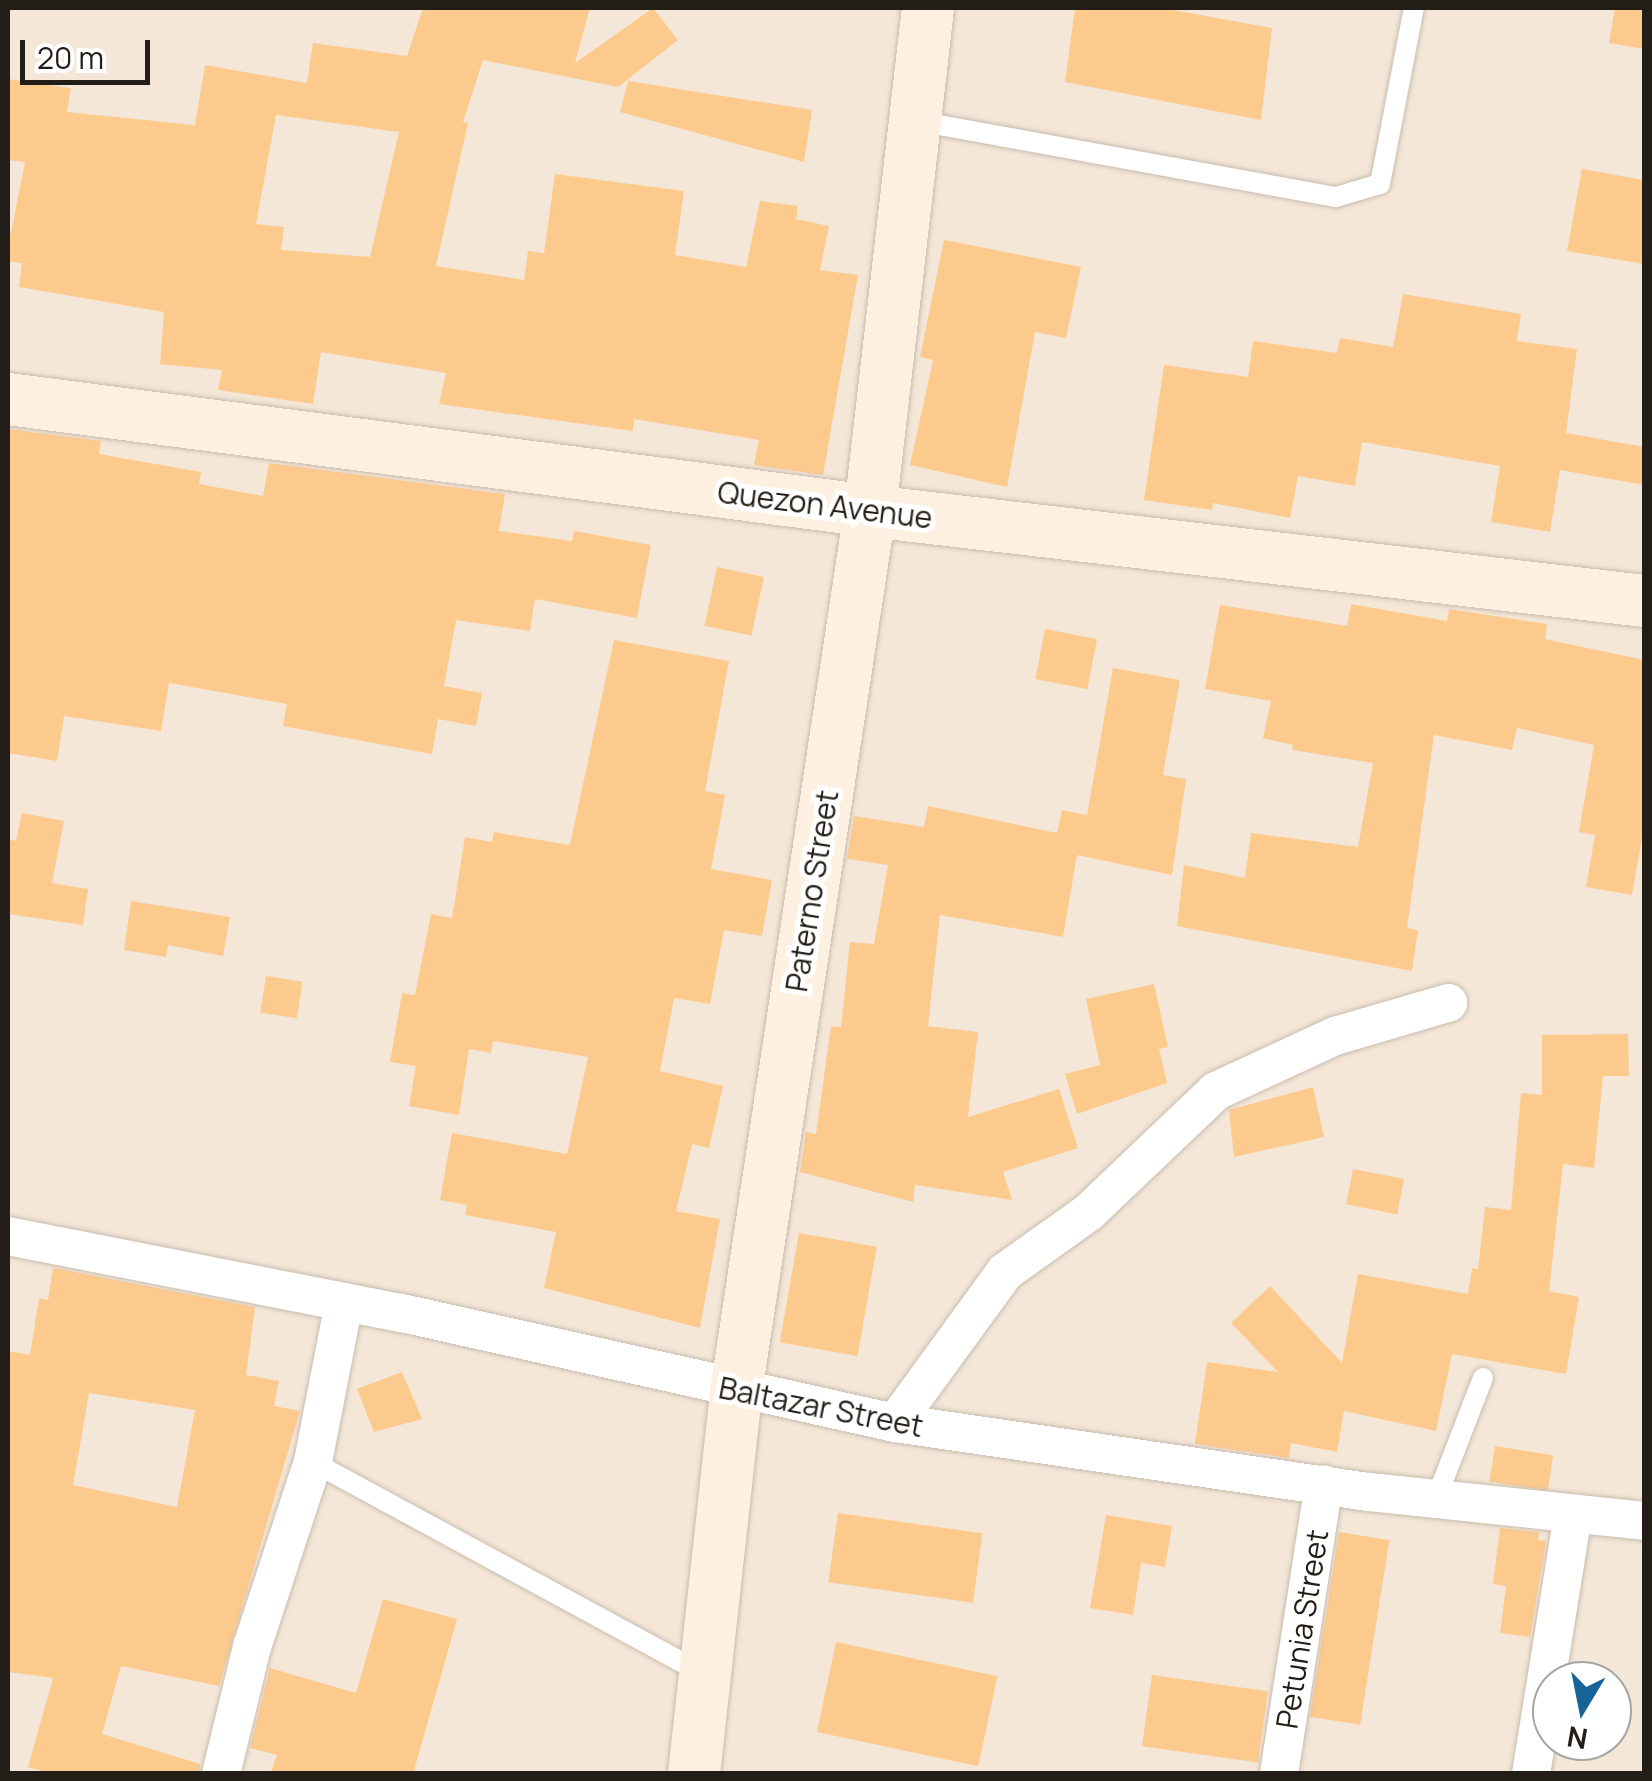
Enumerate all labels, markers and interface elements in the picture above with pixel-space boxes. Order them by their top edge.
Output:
scale bar [25,20,155,82]
text: 20 m [37,37,104,78]
street label: Quezon Avenue [716,474,934,536]
street label: Paterno Street [778,788,846,994]
street label: Baltazar Street [716,1370,926,1444]
street label: Petunia Street [1269,1527,1335,1731]
north arrow [1532,1661,1632,1761]
text: N [1564,1718,1590,1759]

